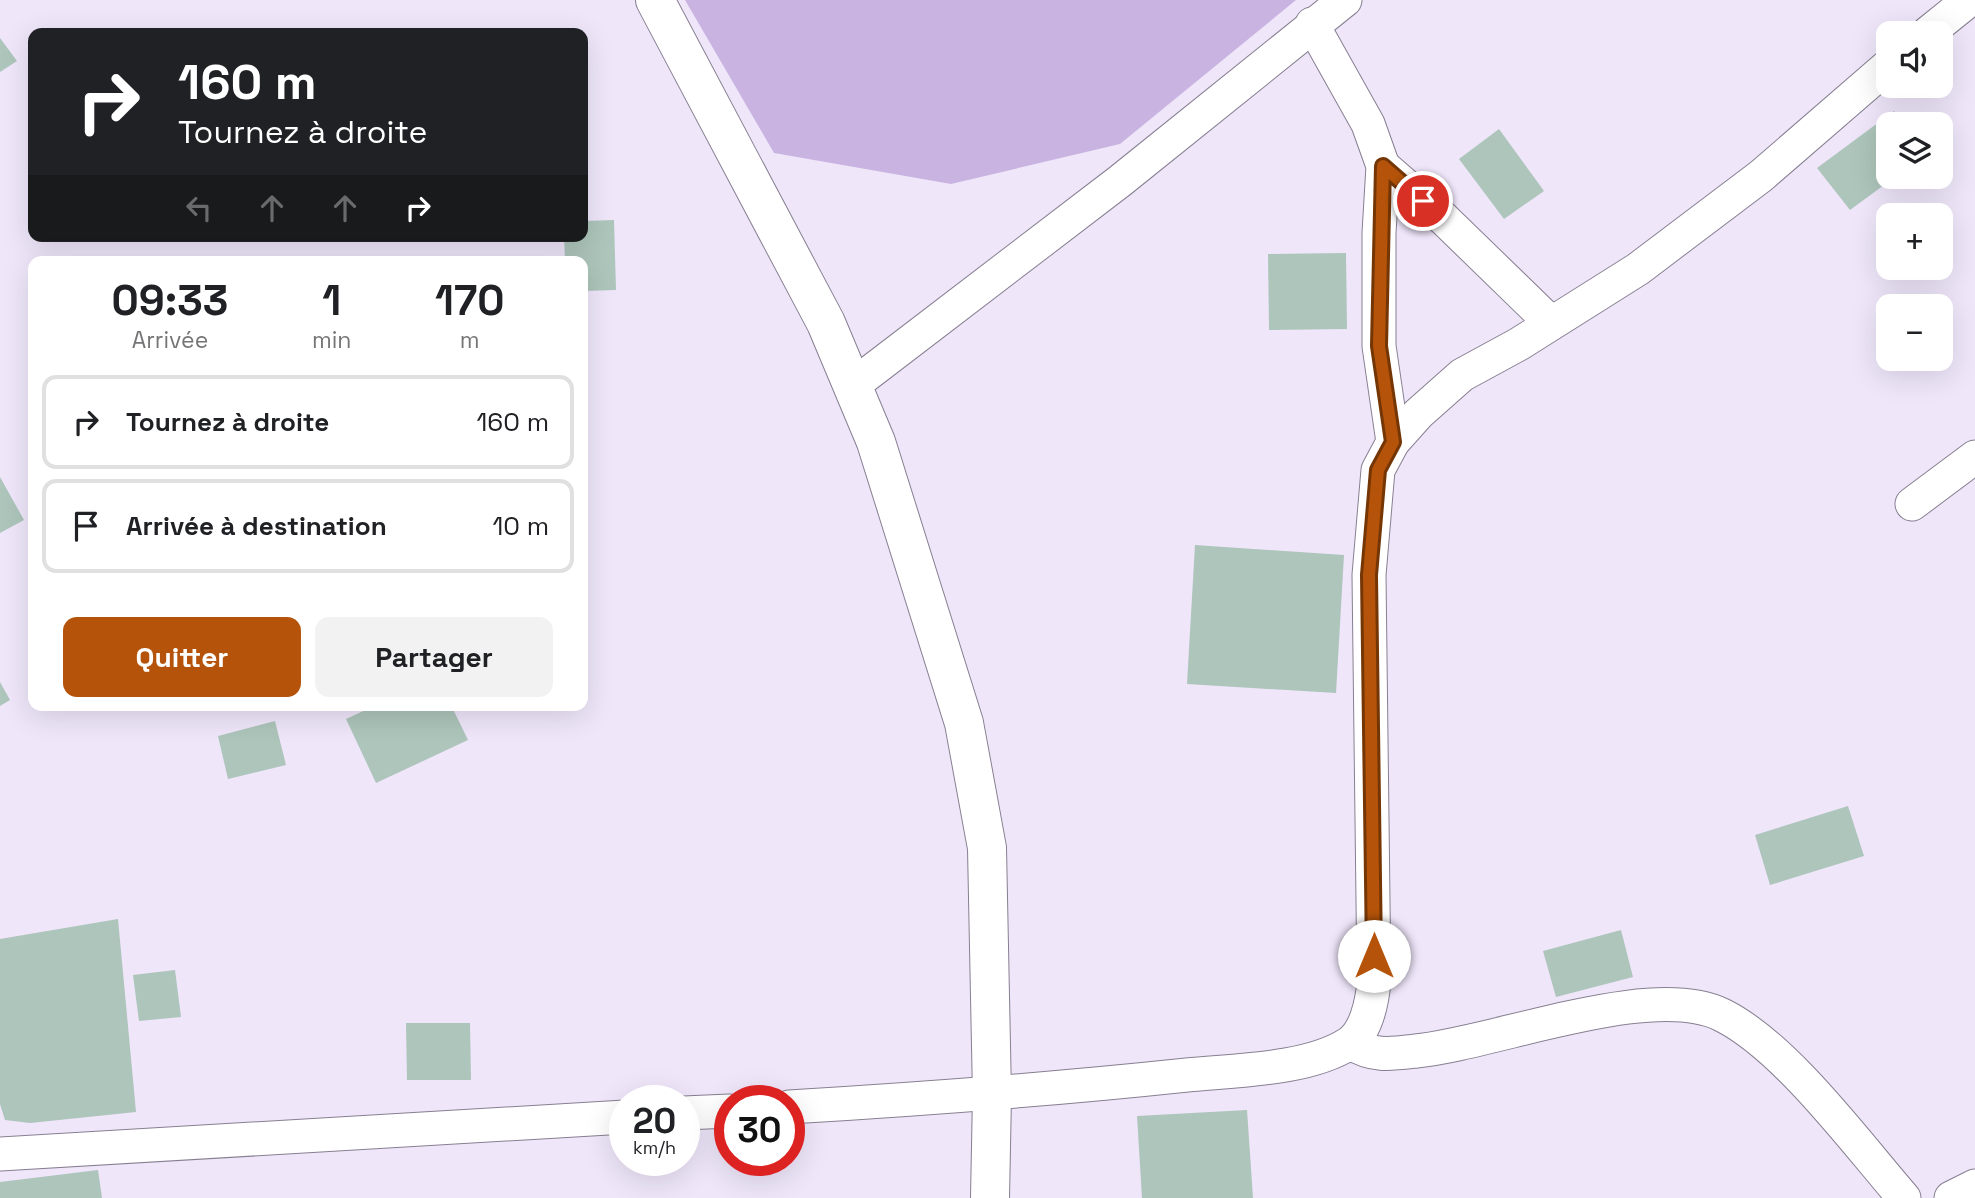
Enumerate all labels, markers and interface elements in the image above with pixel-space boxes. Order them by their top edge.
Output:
map controls [1876,21,1953,371]
button: sound [1876,21,1953,98]
text: 160 m [178,51,316,113]
icon: right [63,56,154,147]
text: Tournez à droite [178,112,427,152]
button: layers [1876,112,1953,189]
pin [1393,171,1453,231]
icon: arrive [1404,182,1442,220]
icon: left [180,189,218,227]
icon: ahead [253,189,291,227]
icon: ahead [326,189,364,227]
icon: right [399,189,437,227]
button: + [1876,203,1953,280]
text: 09:33 [112,274,228,327]
text: 1 [322,274,341,327]
text: 170 [435,274,504,327]
button: − [1876,294,1953,371]
text: Arrivée [132,325,208,355]
text: min [312,325,351,355]
text: m [460,325,480,355]
icon: right [67,403,105,441]
text: Tournez à droite [126,405,329,439]
text: 160 m [477,405,549,439]
icon: arrive [67,507,105,545]
text: Arrivée à destination [126,509,387,543]
text: 10 m [492,509,549,543]
button: Quitter [63,617,301,697]
button: Partager [315,617,553,697]
position arrow [1337,919,1411,993]
speed limit sign: 30 [714,1085,805,1176]
text: 20 [633,1099,676,1143]
text: km/h [633,1136,676,1159]

